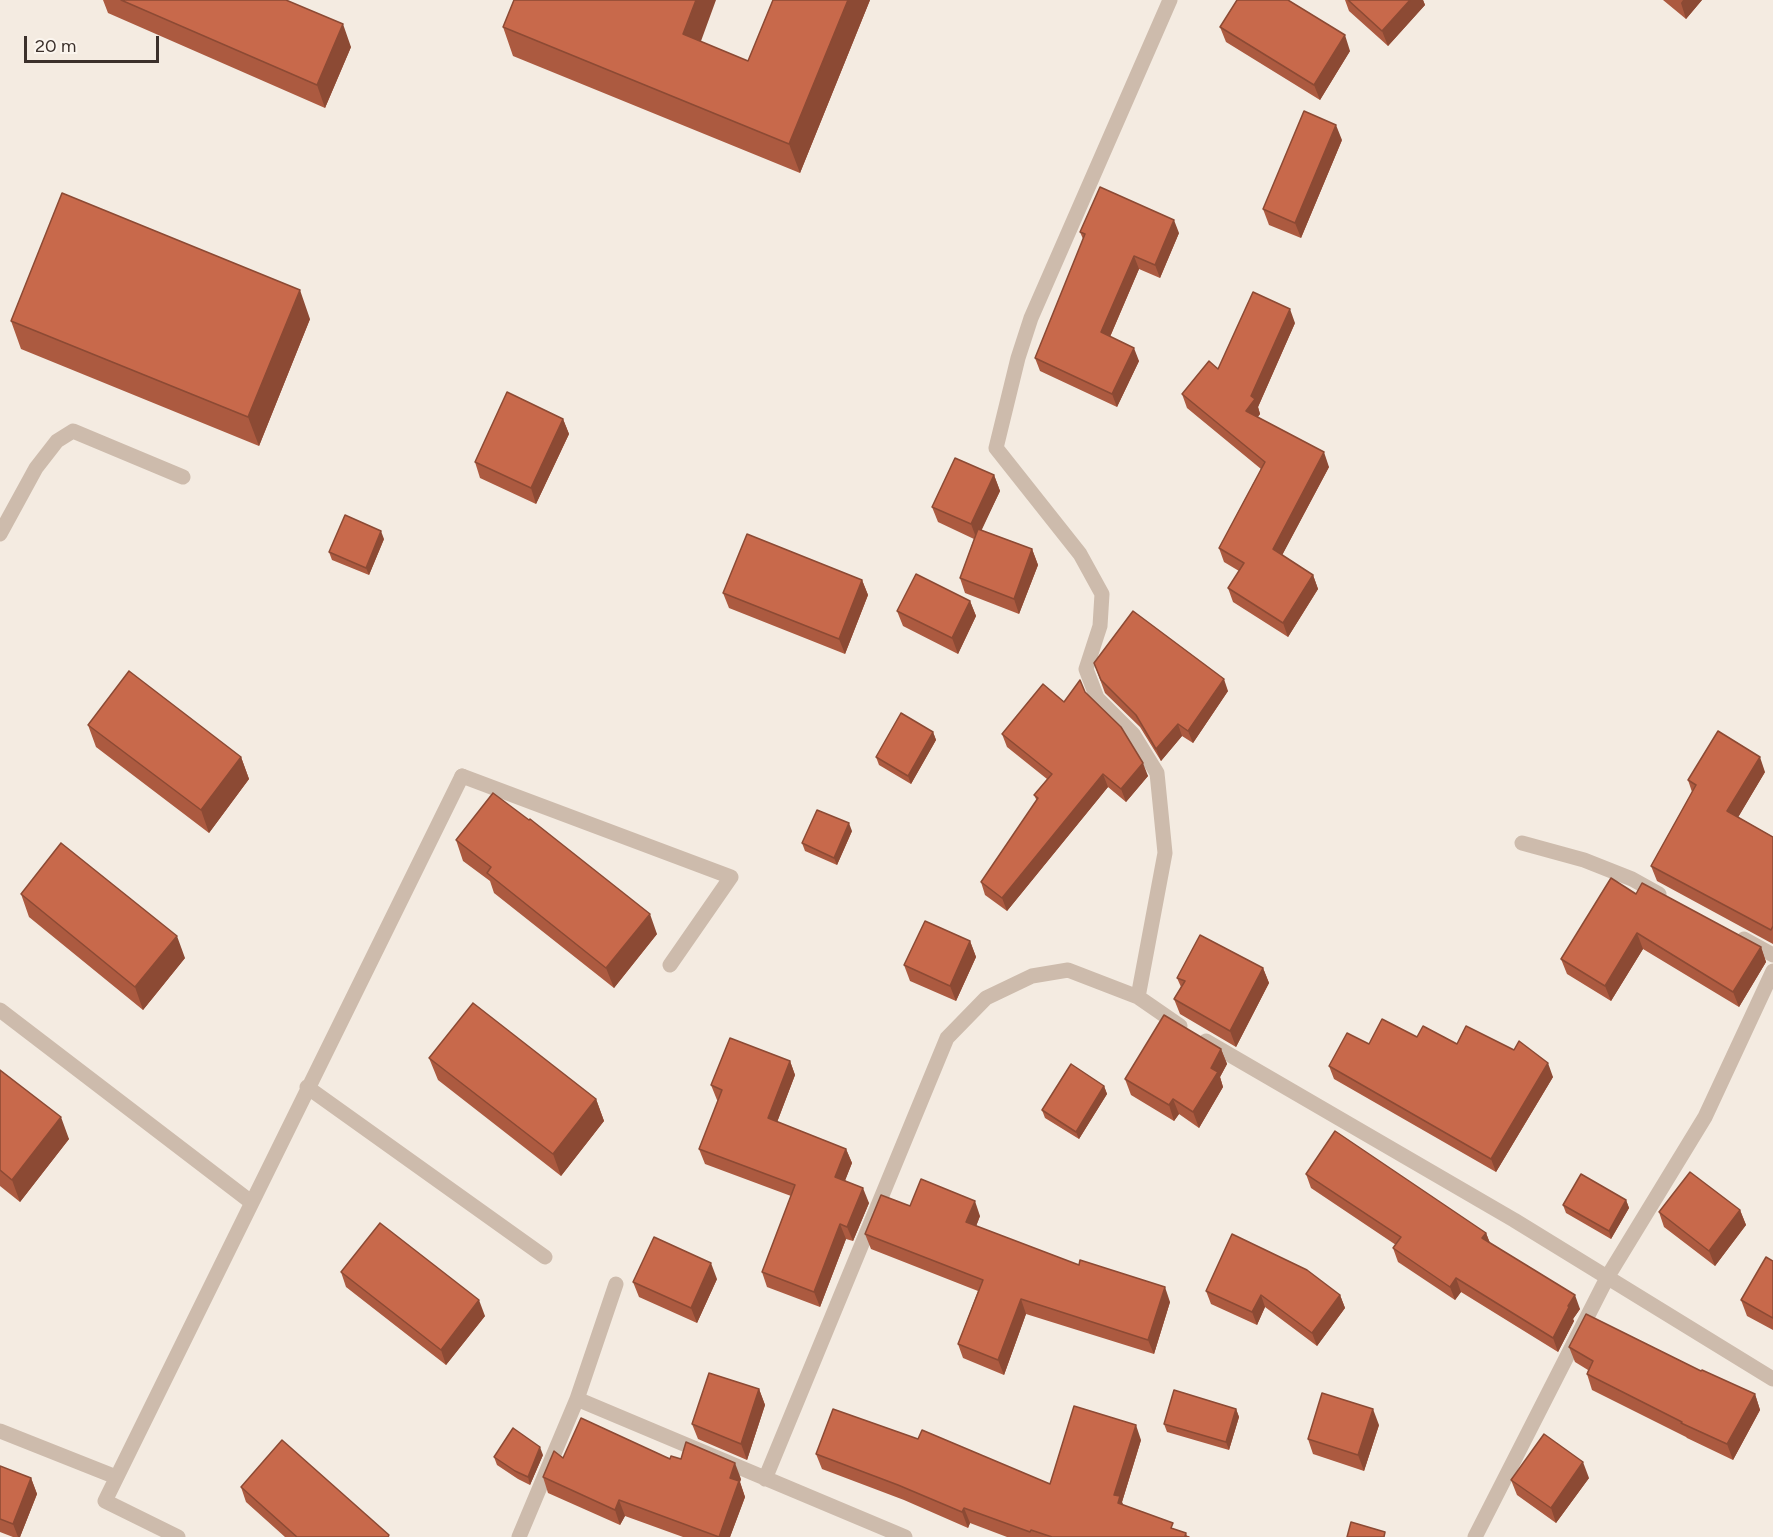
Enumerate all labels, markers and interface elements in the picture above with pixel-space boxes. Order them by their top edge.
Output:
scale bar [27,24,162,62]
text: 20 m [35,35,76,57]

